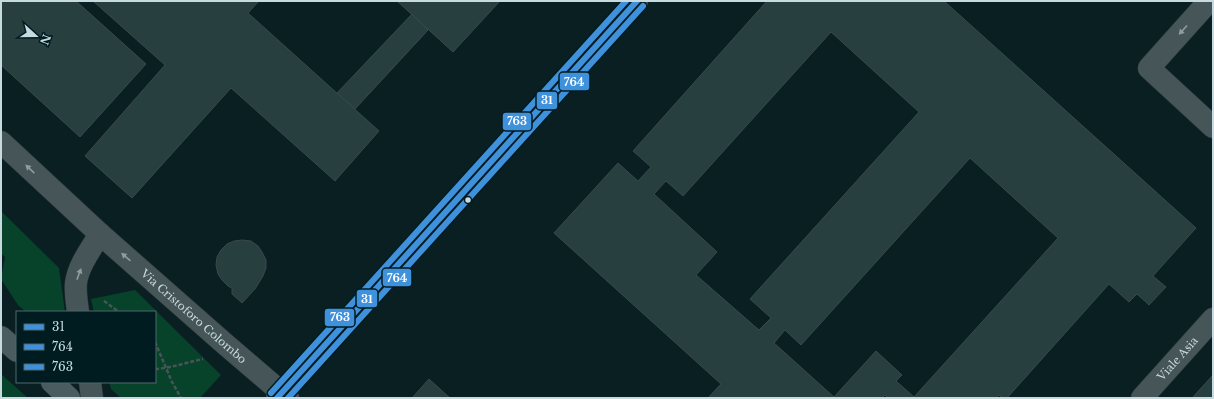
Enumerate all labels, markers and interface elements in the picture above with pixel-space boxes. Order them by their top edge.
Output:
north arrow [16,16,56,56]
one-way arrow [1179,25,1188,35]
text: N [37,32,54,48]
line badge: 764 [559,72,590,91]
text: 764 [564,75,584,89]
line badge: 31 [536,91,558,110]
text: 31 [541,93,553,107]
line badge: 763 [502,112,532,131]
text: 763 [507,114,527,128]
one-way arrow [25,164,35,174]
unlabelled marker [463,195,473,205]
one-way arrow [120,252,131,261]
street label: Via Cristoforo Colombo [137,266,249,366]
one-way arrow [76,267,82,279]
line badge: 764 [382,268,412,287]
text: 764 [387,271,407,285]
line badge: 31 [356,289,378,308]
text: 31 [361,292,373,306]
line badge: 763 [324,308,355,327]
text: 763 [330,310,350,324]
legend [16,311,156,383]
text: 31 [52,319,65,334]
street label: Viale Asia [1153,333,1201,384]
text: 764 [52,339,73,354]
text: 763 [52,359,73,374]

